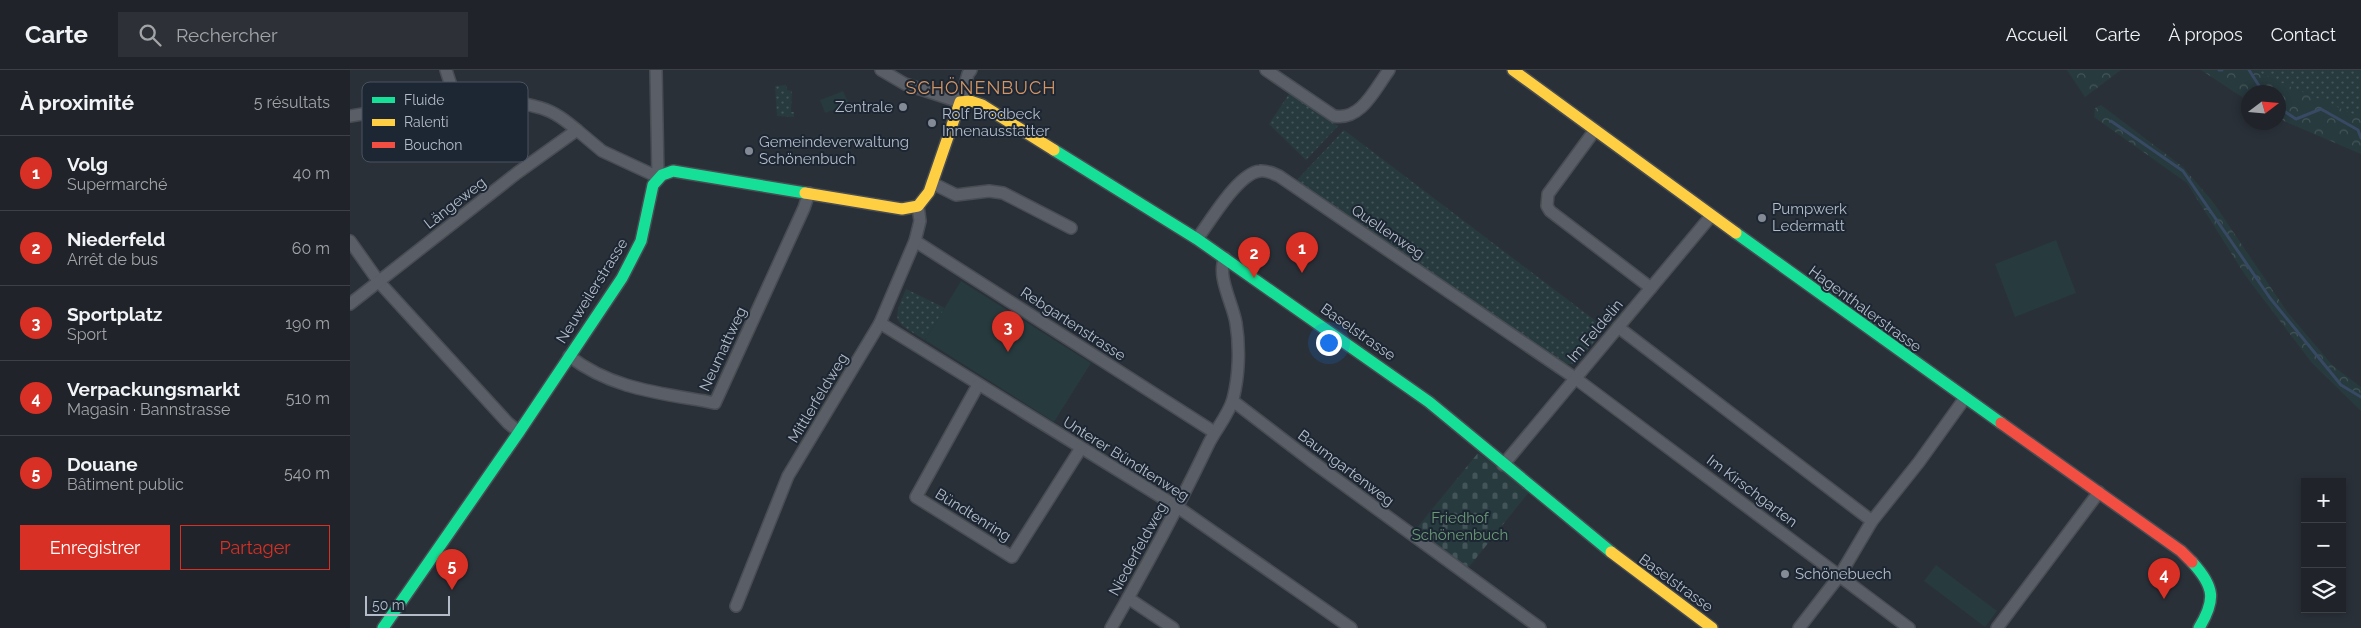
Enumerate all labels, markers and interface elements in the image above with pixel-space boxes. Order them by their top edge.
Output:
search box [118,12,468,57]
text: Carte [25,20,88,49]
icon: search [136,21,164,49]
text: Rechercher [176,24,278,46]
text: Accueil [2006,24,2067,45]
text: Carte [2095,24,2140,45]
text: À propos [2168,24,2243,45]
text: Contact [2271,24,2336,45]
district label: SCHÖNENBUCH [905,77,1057,98]
legend [362,82,528,162]
north arrow [2241,85,2286,130]
text: À proximité [20,90,134,115]
text: Fluide [404,92,444,108]
text: 5 résultats [254,93,330,112]
place label: Zentrale [835,98,893,116]
marker: Zentrale [897,101,909,113]
place label: Rolf Brodbeck Innenausstatter [942,105,1050,140]
text: Ralenti [404,114,449,130]
marker: Rolf Brodbeck Innenausstatter [926,117,938,129]
place label: Gemeindeverwaltung Schönenbuch [759,133,909,168]
text: Bouchon [404,137,462,153]
marker: Gemeindeverwaltung Schönenbuch [743,145,755,157]
text: Volg [67,153,108,175]
text: 1 [32,164,40,183]
text: 40 m [293,164,330,183]
street label: Längeweg [420,173,490,233]
text: Supermarché [67,175,167,194]
place label: Pumpwerk Ledermatt [1772,200,1847,235]
street label: Quellenweg [1348,201,1428,263]
marker: Pumpwerk Ledermatt [1756,212,1768,224]
text: Niederfeld [67,228,165,250]
pin: 1 [1286,232,1318,273]
street label: Neuweilerstrasse [552,235,632,347]
pin: 2 [1238,237,1270,278]
text: 2 [31,239,41,258]
text: 60 m [292,239,330,258]
text: Arrêt de bus [67,250,158,269]
street label: Hagenthalerstrasse [1805,262,1925,356]
street label: Rebgartenstrasse [1017,283,1129,365]
street label: Im Feldelin [1563,296,1627,366]
street label: Baselstrasse [1317,300,1399,365]
text: Sportplatz [67,303,162,325]
street label: Neumattweg [696,304,750,394]
pin: 3 [992,311,1024,352]
text: 3 [32,314,40,333]
text: 190 m [285,314,330,333]
text: Sport [67,325,107,344]
your location [1316,330,1342,356]
street label: Mittlerfeldweg [784,350,852,446]
text: Verpackungsmarkt [67,378,240,400]
text: 4 [31,389,41,408]
text: 510 m [286,389,330,408]
text: Magasin · Bannstrasse [67,400,230,419]
street label: Unterer Bündtenweg [1060,413,1192,505]
street label: Baumgartenweg [1294,426,1398,510]
street label: Im Kirschgarten [1703,451,1801,531]
text: Douane [67,453,138,475]
text: 5 [32,464,40,483]
text: 540 m [284,464,330,483]
text: Bâtiment public [67,475,184,494]
map controls [2301,478,2346,613]
button: + [2301,478,2346,523]
street label: Bündtenring [932,485,1014,545]
street label: Niederfeldweg [1105,499,1171,599]
park label: Friedhof Schönenbuch [1412,509,1508,544]
button: − [2301,523,2346,568]
button: Enregistrer [20,525,170,570]
button: Partager [180,525,330,570]
pin: 5 [436,549,468,590]
street label: Baselstrasse [1635,550,1717,616]
pin: 4 [2148,558,2180,599]
place label: Schönebuech [1795,565,1892,583]
marker: Schönebuech [1779,568,1791,580]
button: layers [2301,568,2346,613]
scale bar [365,593,450,616]
text: 50 m [372,597,405,613]

